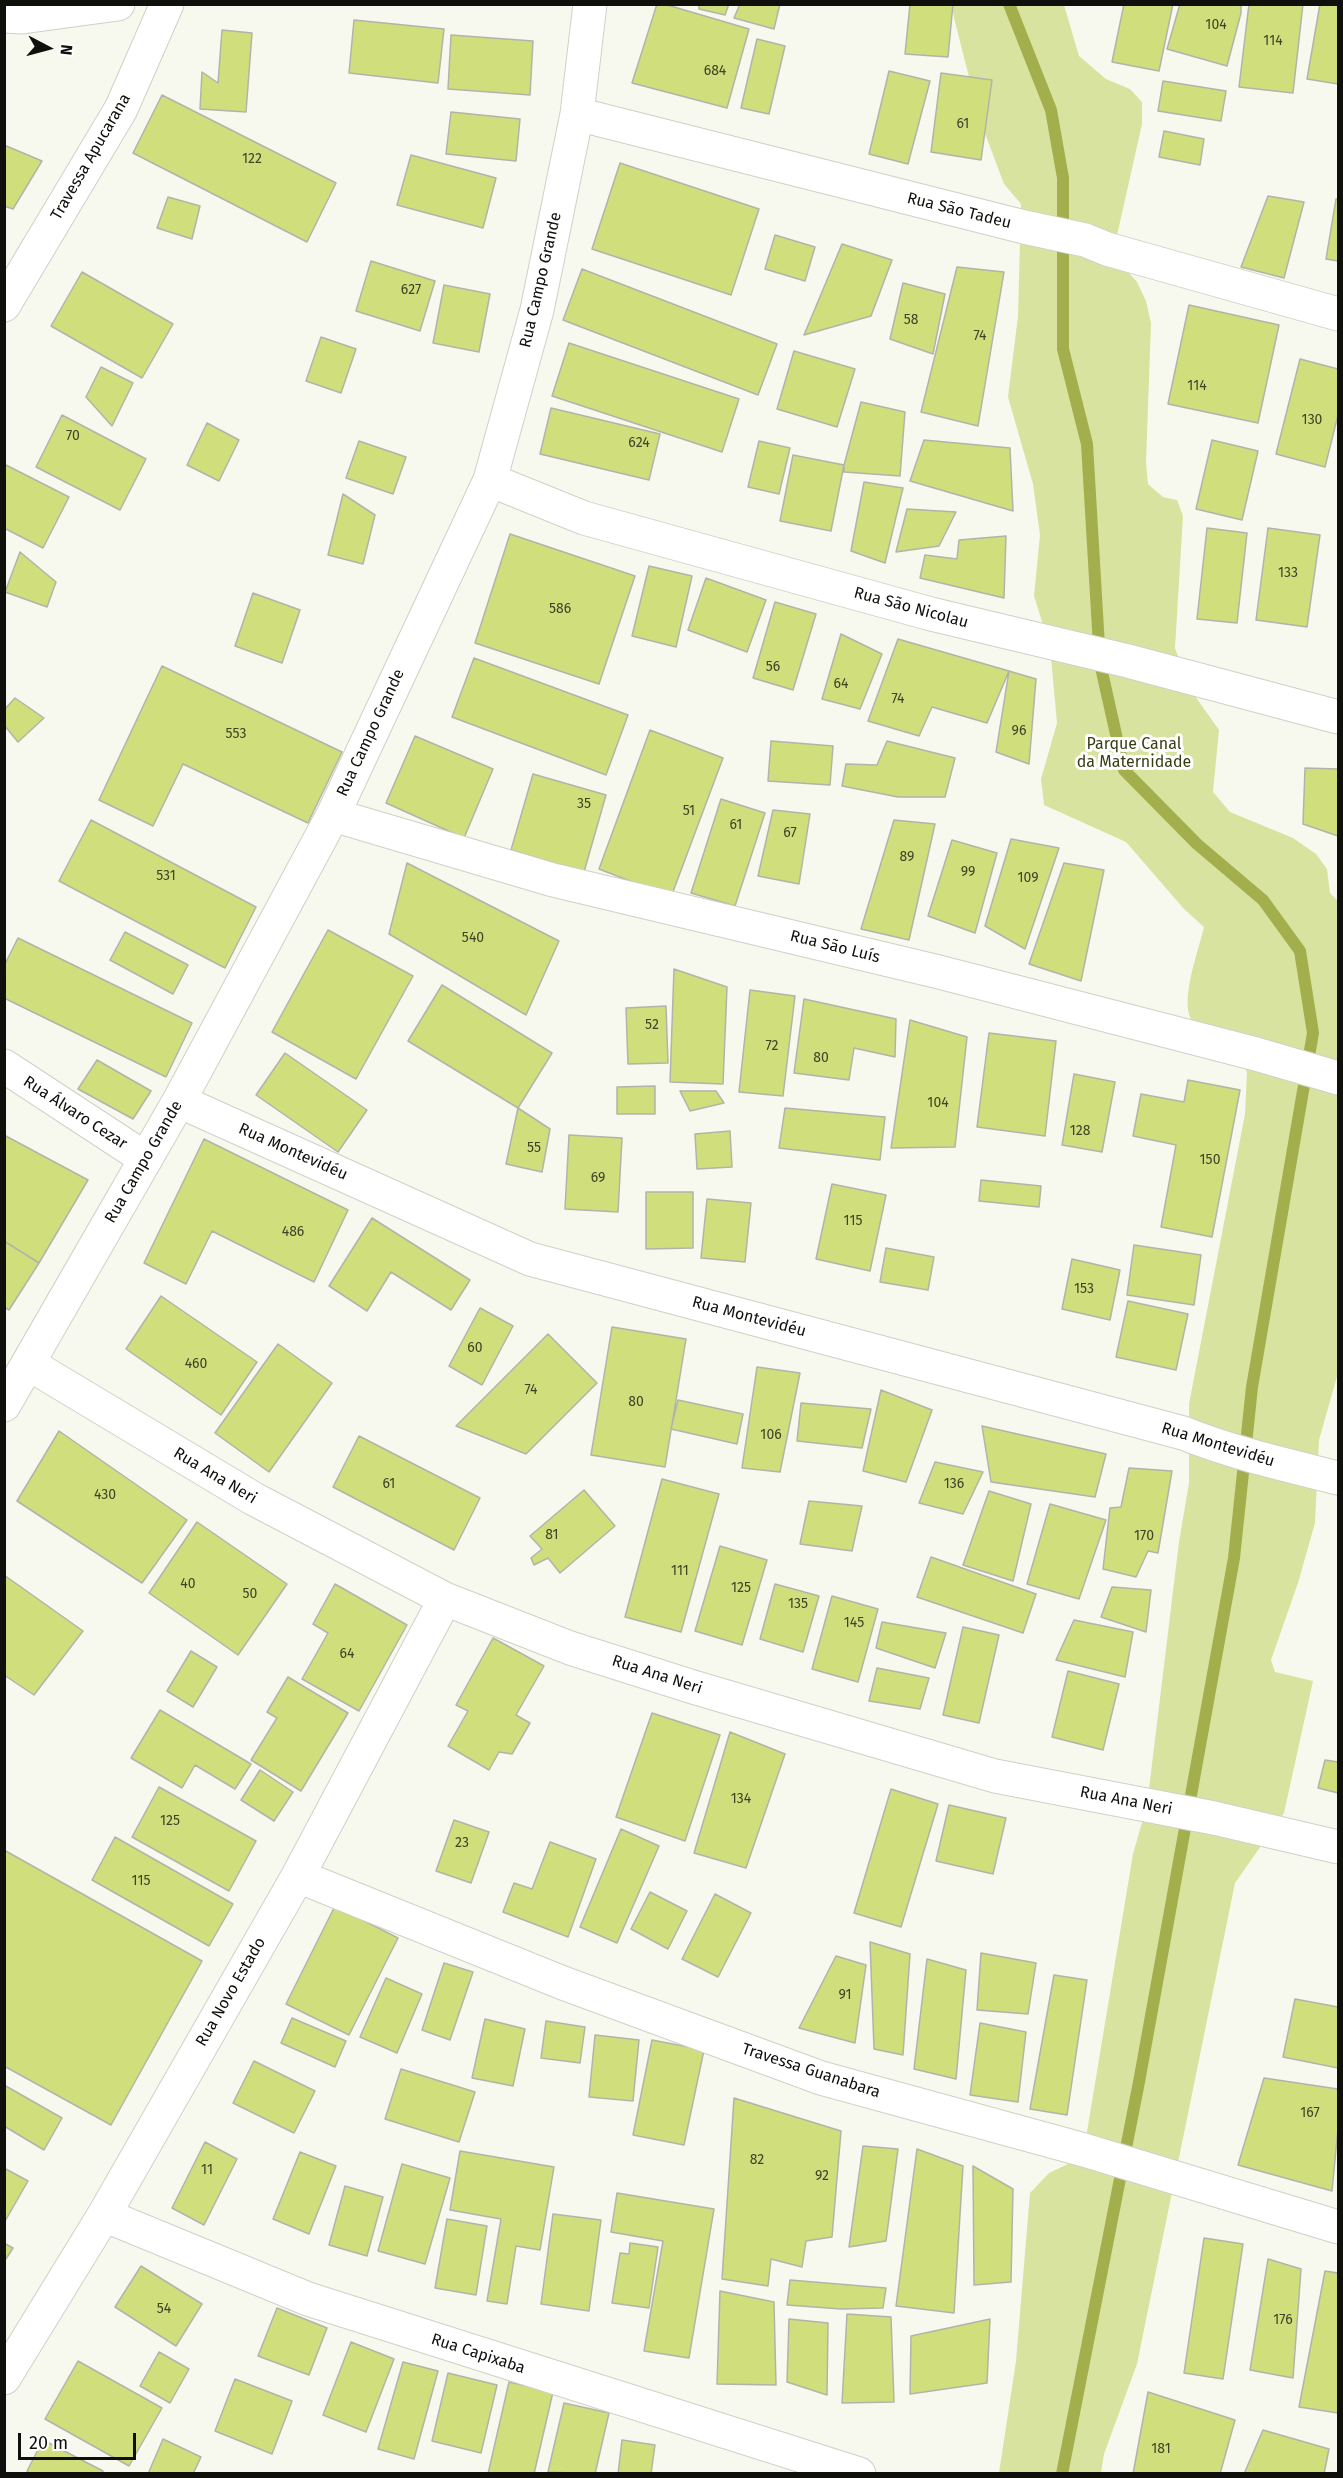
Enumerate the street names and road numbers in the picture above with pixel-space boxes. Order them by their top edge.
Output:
street label: Travessa Apucarana [47,90,135,224]
street label: Rua São Tadeu [905,189,1013,233]
street label: Rua Campo Grande [516,210,566,350]
street label: Rua São Nicolau [852,583,970,633]
street label: Rua Campo Grande [333,666,409,800]
street label: Rua São Luís [788,927,882,967]
street label: Rua Álvaro Cezar [19,1072,131,1154]
street label: Rua Campo Grande [101,1097,187,1227]
street label: Rua Montevidéu [236,1119,350,1185]
street label: Rua Montevidéu [690,1293,808,1341]
street label: Rua Montevidéu [1159,1419,1277,1471]
street label: Rua Ana Neri [170,1444,260,1508]
street label: Rua Ana Neri [609,1651,705,1699]
street label: Rua Ana Neri [1078,1783,1174,1819]
street label: Rua Novo Estado [192,1934,270,2050]
street label: Travessa Guanabara [739,2040,883,2102]
street label: Rua Capixaba [429,2330,527,2378]

